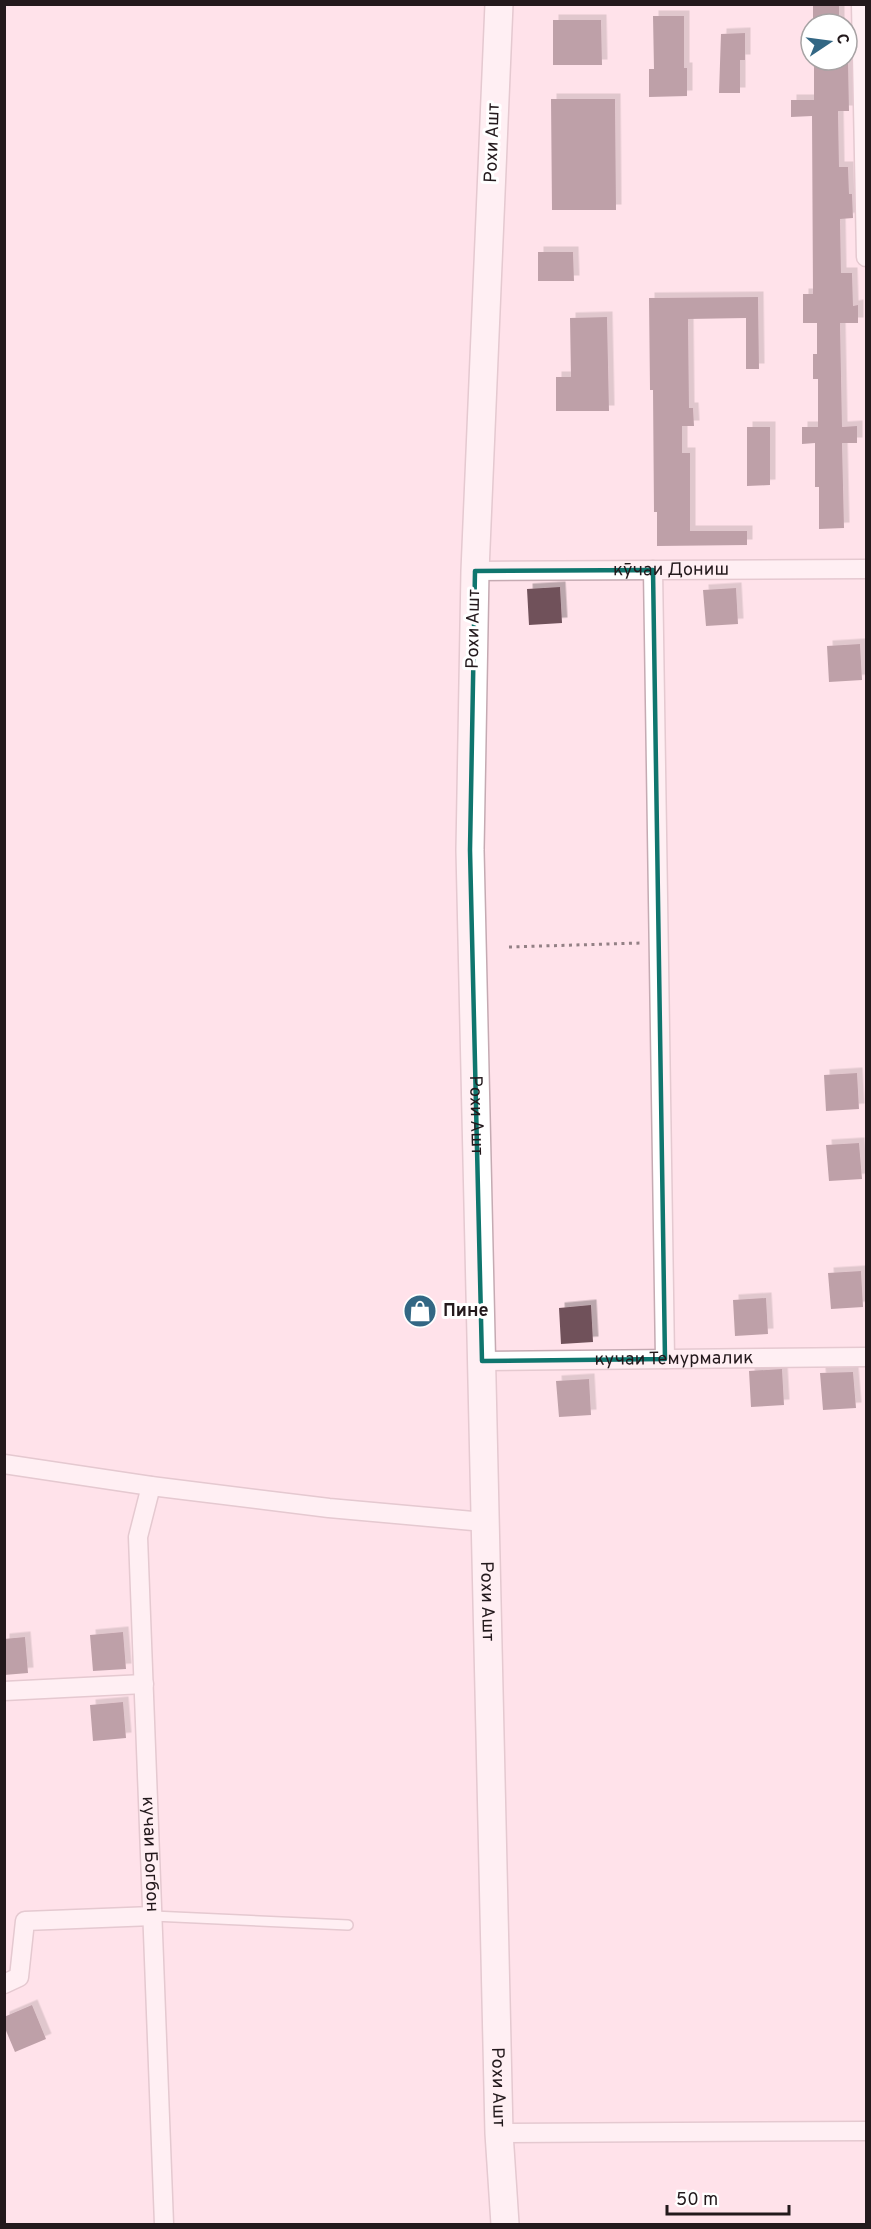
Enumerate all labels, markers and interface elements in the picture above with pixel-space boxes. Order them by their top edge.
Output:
north arrow [799,12,859,72]
text: С [831,32,853,46]
street label: Рохи Ашт [480,103,506,183]
street label: кӯчаи Дониш [613,558,729,582]
street label: Рохи Ашт [462,589,486,669]
street label: Рохи Ашт [464,1075,488,1156]
shop icon: Пине [402,1293,438,1329]
place label: Пине [443,1300,488,1323]
street label: кучаи Темурмалик [594,1347,754,1371]
street label: Рохи Ашт [475,1561,499,1642]
street label: кучаи Богбон [136,1796,164,1913]
street label: Рохи Ашт [486,2047,510,2127]
scale bar [667,2178,788,2216]
text: 50 m [676,2189,718,2212]

